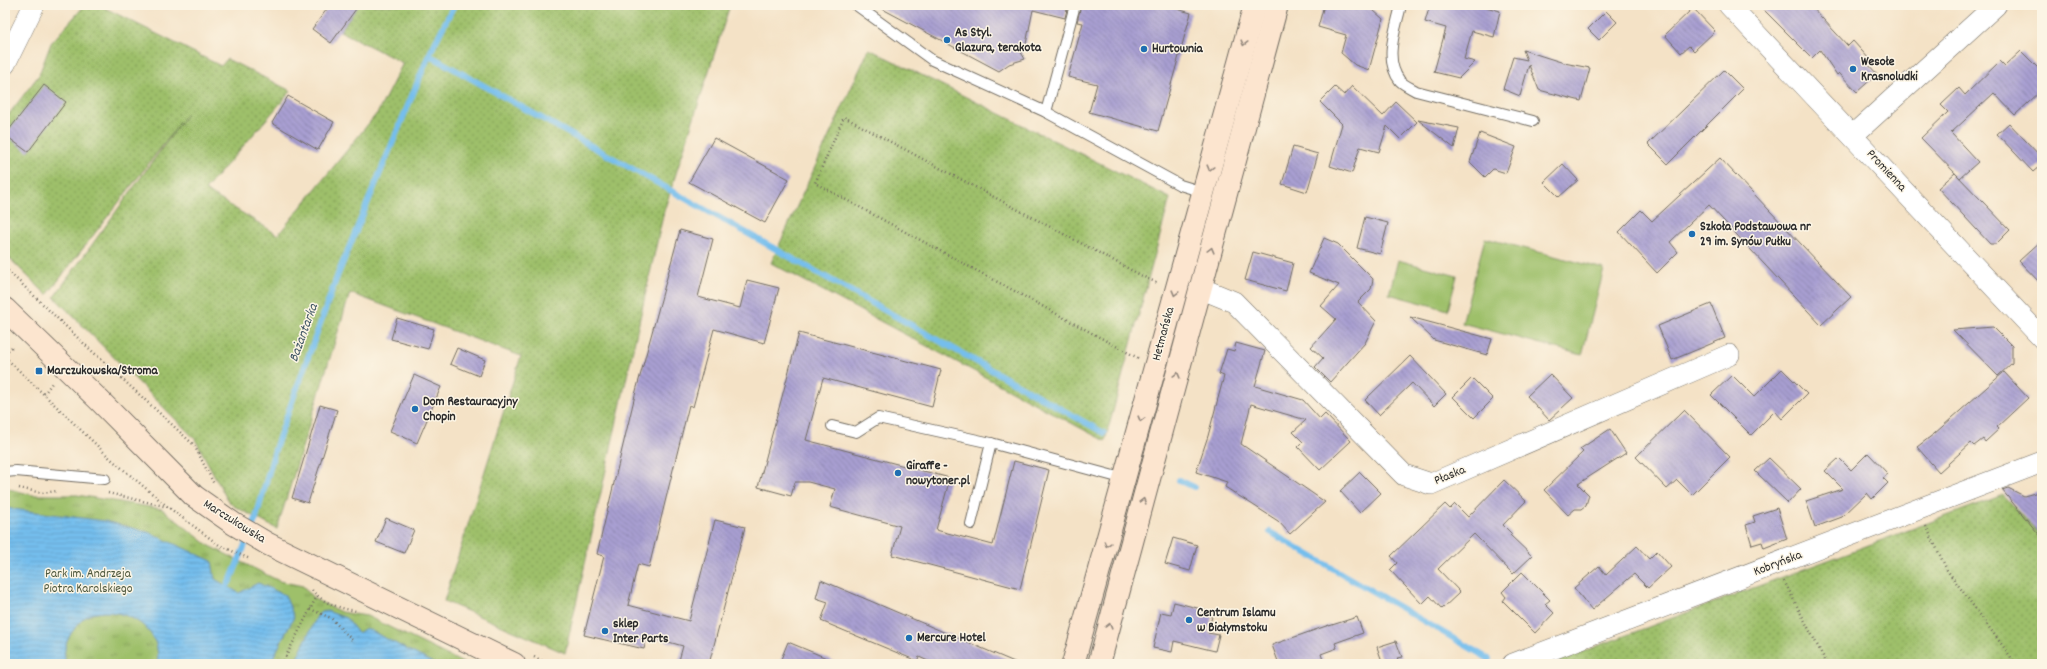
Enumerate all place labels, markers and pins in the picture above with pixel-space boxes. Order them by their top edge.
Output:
place label: As Styl. Glazura, terakota [955,24,1042,58]
marker: As Styl. Glazura, terakota [942,35,952,45]
place label: Hurtownia [1152,40,1203,59]
marker: Hurtownia [1139,44,1149,54]
place label: Wesołe Krasnoludki [1861,53,1918,87]
marker: Wesołe Krasnoludki [1848,64,1858,74]
place label: Szkoła Podstawowa nr 29 im. Synów Pułku [1700,218,1812,252]
marker: Szkoła Podstawowa nr 29 im. Synów Pułku [1687,229,1697,239]
place label: Marczukowska/Stroma [47,362,158,381]
marker: Marczukowska/Stroma [34,366,44,376]
place label: Dom Restauracyjny Chopin [423,393,518,427]
marker: Dom Restauracyjny Chopin [410,404,420,414]
place label: Giraffe - nowytoner.pl [906,457,971,491]
marker: Giraffe - nowytoner.pl [893,468,903,478]
place label: Centrum Islamu w Białymstoku [1197,604,1276,638]
place label: sklep Inter Parts [613,615,669,649]
marker: Centrum Islamu w Białymstoku [1184,615,1194,625]
marker: sklep Inter Parts [600,626,610,636]
place label: Mercure Hotel [917,629,986,648]
marker: Mercure Hotel [904,633,914,643]

